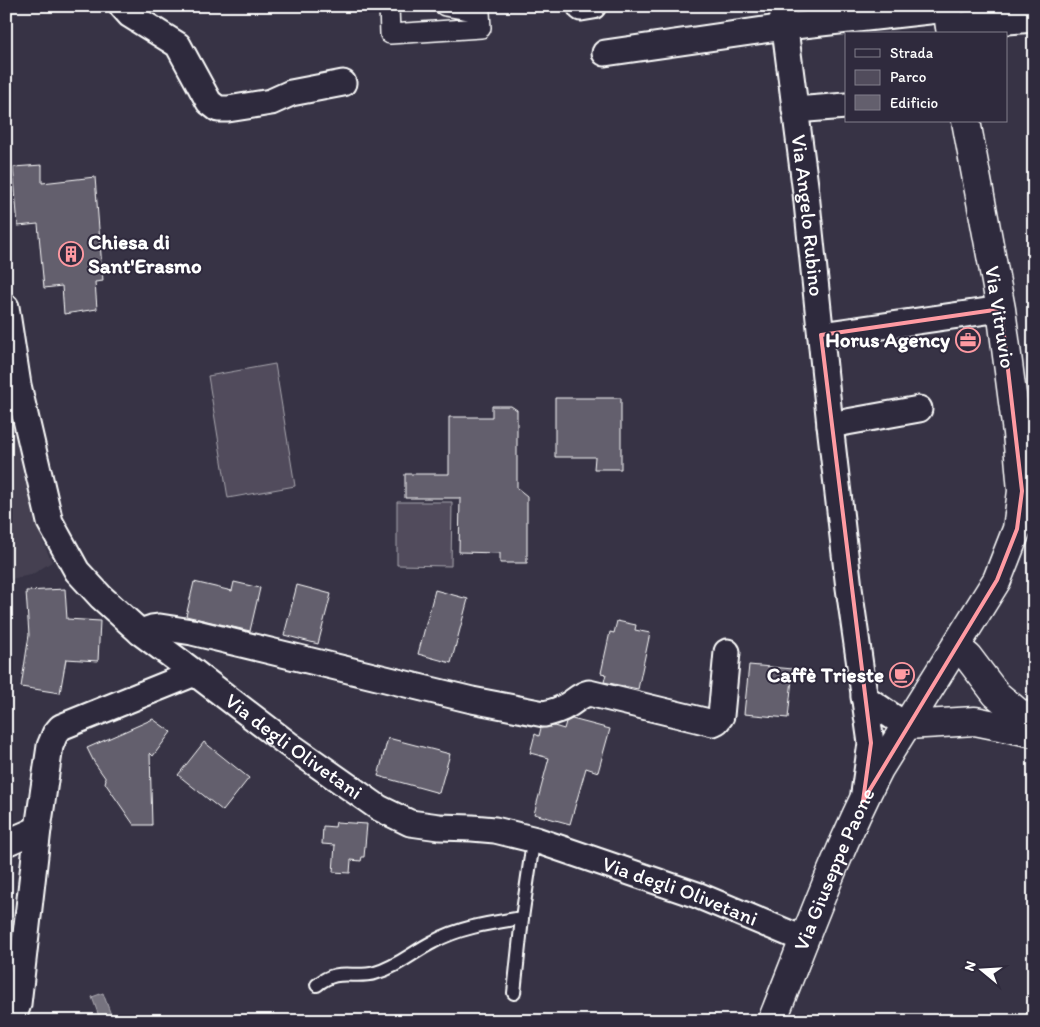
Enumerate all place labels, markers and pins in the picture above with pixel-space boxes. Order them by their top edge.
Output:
place label: Chiesa di Sant'Erasmo [88,229,202,278]
building icon: Chiesa di Sant'Erasmo [58,241,84,267]
place label: Horus Agency [825,327,951,353]
office icon: Horus Agency [955,327,981,353]
place label: Caffè Trieste [767,662,884,687]
cafe icon: Caffè Trieste [889,662,915,688]

